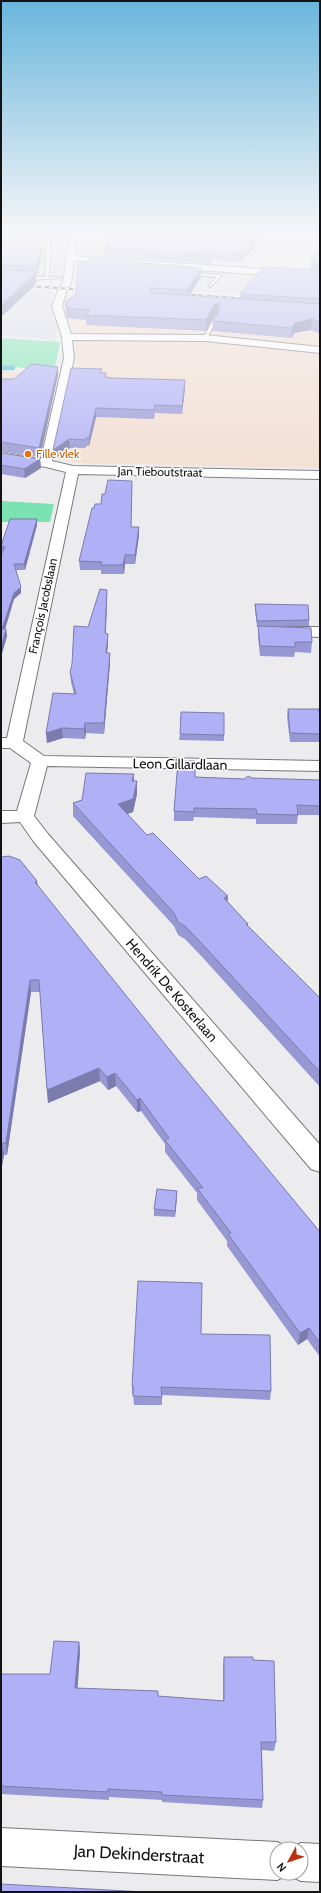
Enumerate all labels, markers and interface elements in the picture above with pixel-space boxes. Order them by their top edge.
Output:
place label: Fille vlek [36,446,80,461]
marker: Fille vlek [23,449,33,459]
street label: Jan Tieboutstraat [116,463,203,480]
street label: François Jacobslaan [25,556,60,655]
street label: Leon Gillardlaan [132,754,228,774]
street label: Hendrik De Kosterlaan [122,934,222,1046]
street label: Jan Dekinderstraat [72,1841,205,1867]
north arrow [269,1841,309,1881]
text: N [273,1860,289,1875]

